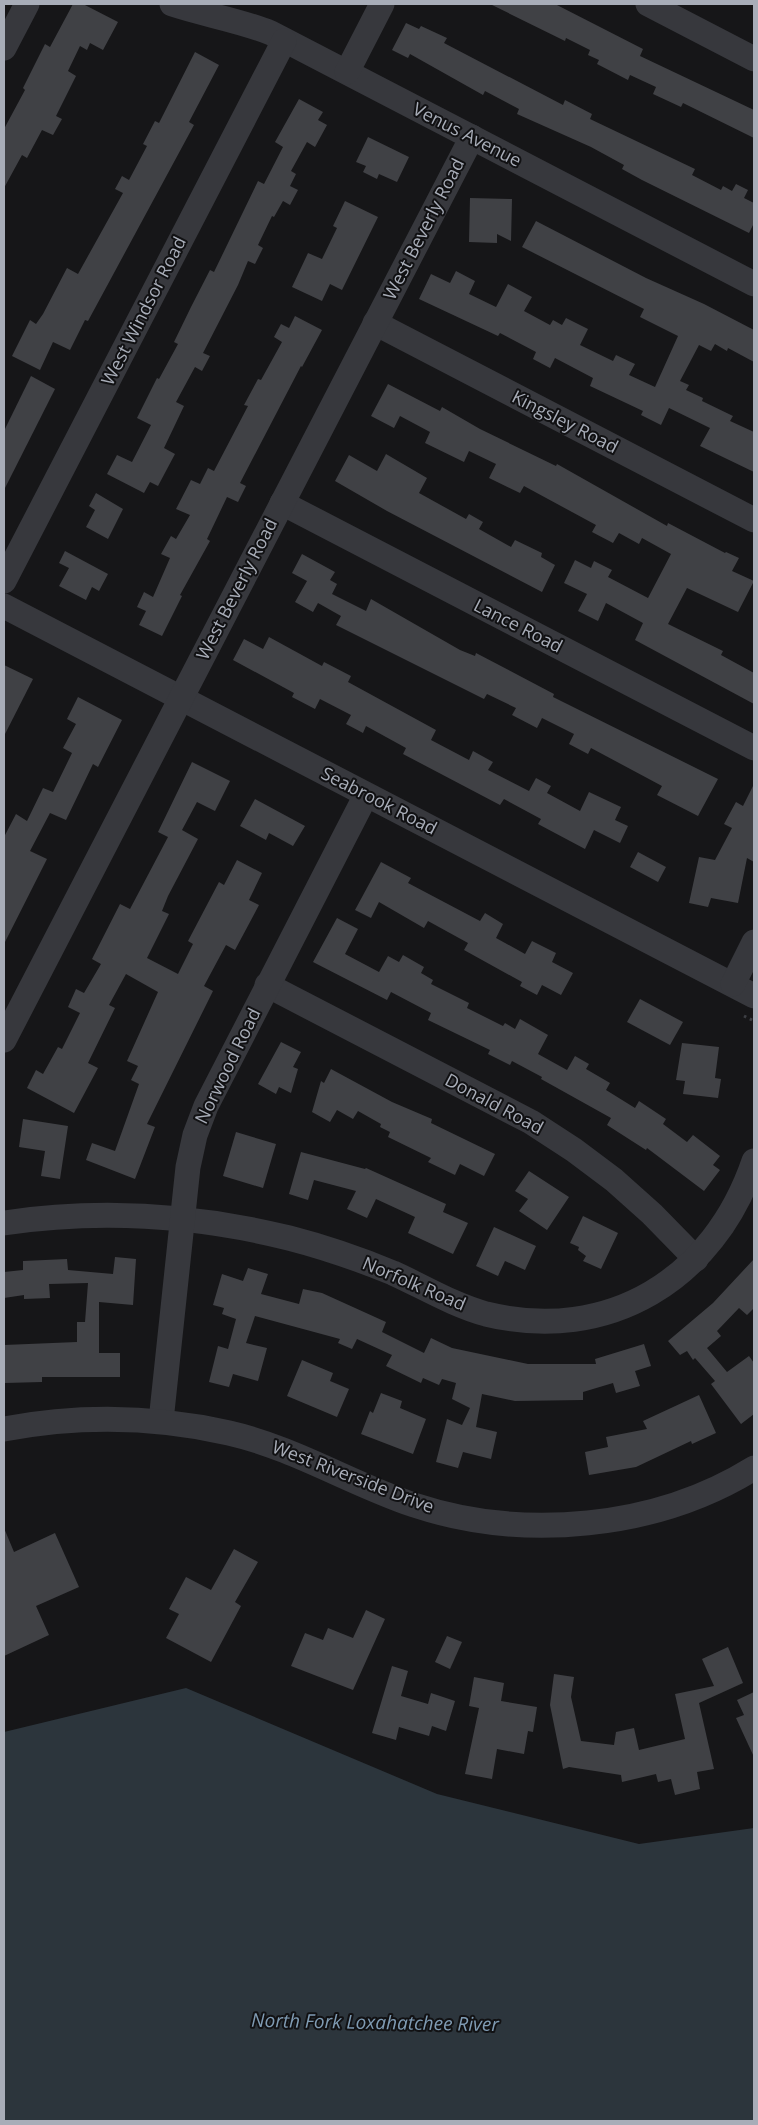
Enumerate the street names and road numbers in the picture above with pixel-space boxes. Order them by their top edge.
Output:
street label: Venus Avenue [409,96,526,172]
street label: West Beverly Road [377,154,469,303]
street label: West Windsor Road [95,232,191,389]
street label: Kingsley Road [508,384,623,458]
street label: West Beverly Road [190,514,282,663]
street label: Lance Road [470,592,567,658]
street label: Seabrook Road [317,761,442,840]
street label: Norwood Road [189,1004,266,1127]
street label: Donald Road [441,1067,548,1139]
street label: Norfolk Road [359,1250,470,1316]
street label: West Riverside Drive [269,1434,438,1518]

